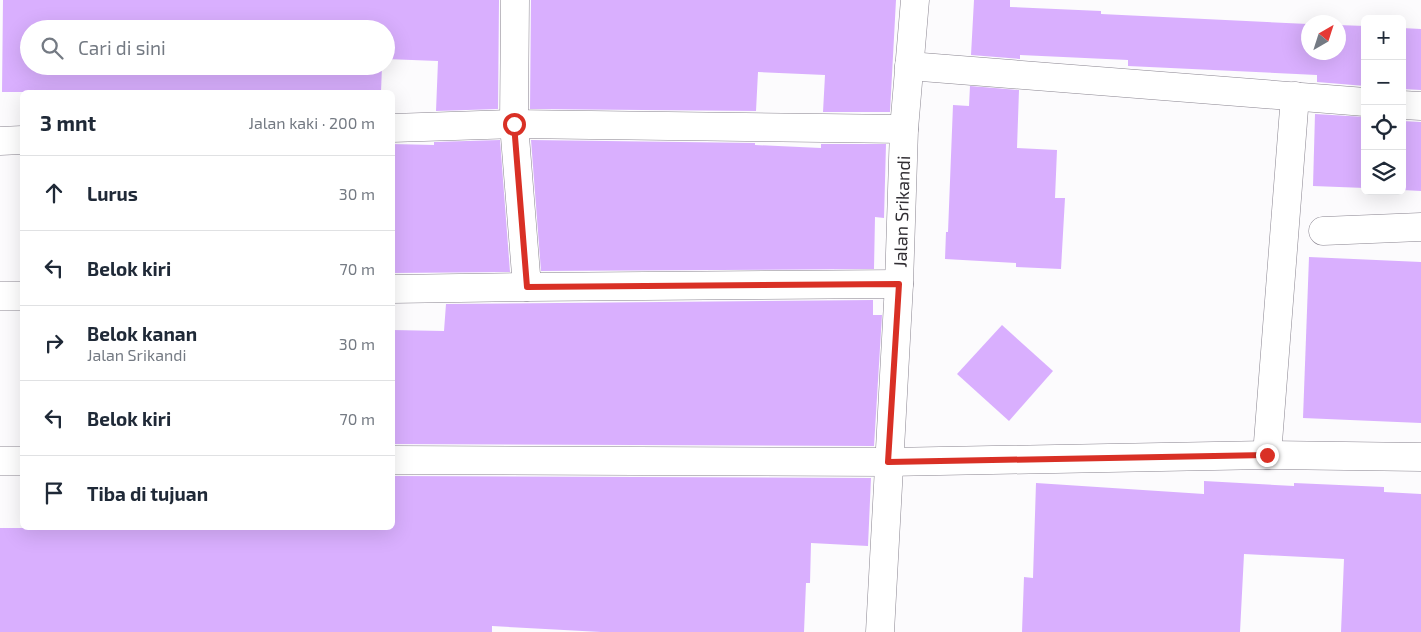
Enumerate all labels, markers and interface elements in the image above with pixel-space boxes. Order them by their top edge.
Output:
north arrow [1301,15,1346,60]
map controls [1361,15,1406,195]
button: + [1361,15,1406,60]
search box [20,20,395,75]
icon: search [38,34,66,62]
text: Cari di sini [78,36,166,59]
button: − [1361,60,1406,105]
button: locate [1361,105,1406,150]
text: 3 mnt [40,110,96,135]
text: Jalan kaki · 200 m [249,113,375,132]
route start [503,113,526,136]
button: layers [1361,150,1406,195]
street label: Jalan Srikandi [889,155,914,268]
icon: ahead [40,179,68,207]
text: Lurus [87,182,138,205]
text: 30 m [339,184,375,203]
icon: left [40,254,68,282]
text: Belok kiri [87,257,171,280]
text: 70 m [340,259,375,278]
text: Belok kanan [87,322,197,345]
icon: right [40,329,68,357]
text: 30 m [339,334,375,353]
text: Jalan Srikandi [87,345,186,364]
icon: left [40,404,68,432]
text: Belok kiri [87,407,171,430]
text: 70 m [340,409,375,428]
route end [1256,444,1279,467]
icon: arrive [40,479,68,507]
text: Tiba di tujuan [87,482,208,505]

